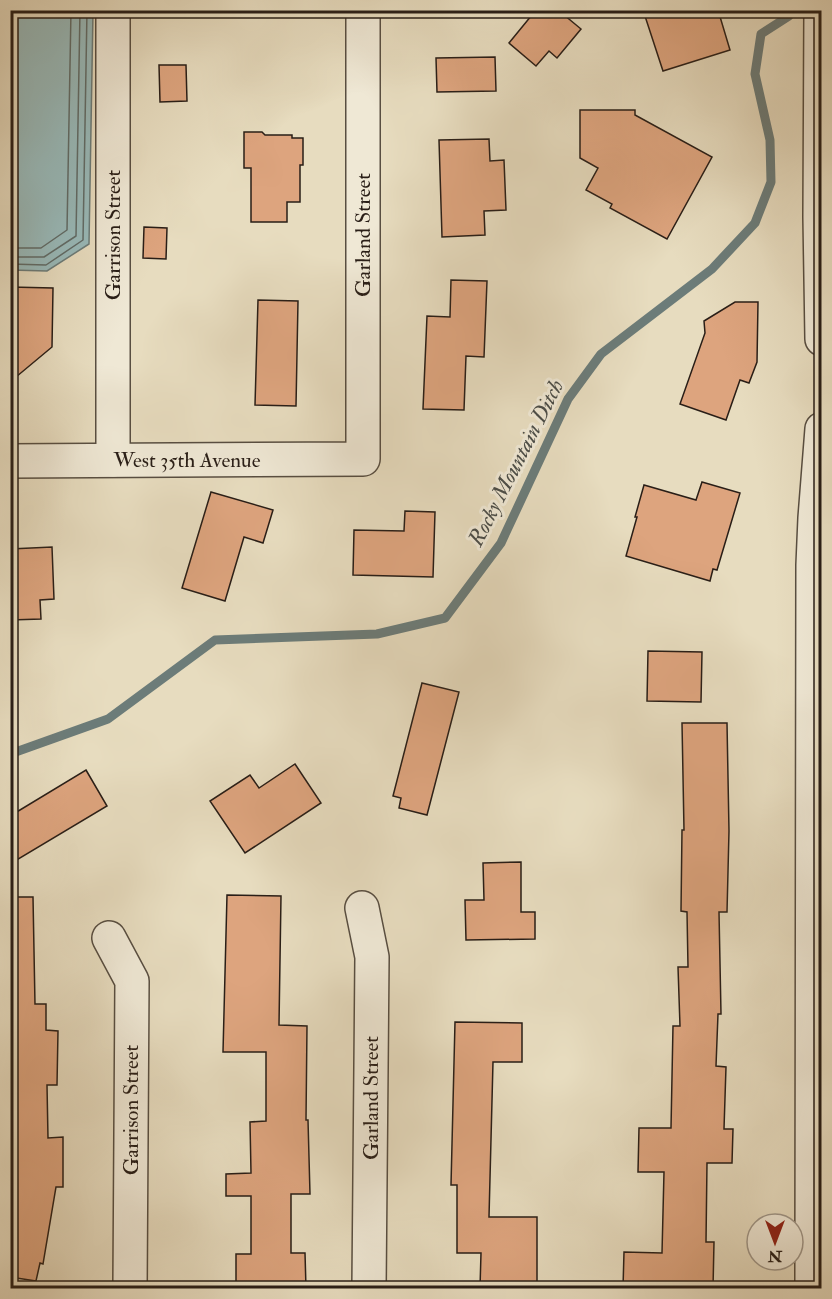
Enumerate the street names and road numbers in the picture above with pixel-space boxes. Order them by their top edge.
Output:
street label: Garrison Street [100,169,127,300]
street label: Garland Street [350,173,377,297]
street label: West 35th Avenue [112,447,261,474]
street label: Garland Street [358,1036,385,1160]
street label: Garrison Street [118,1044,145,1175]

